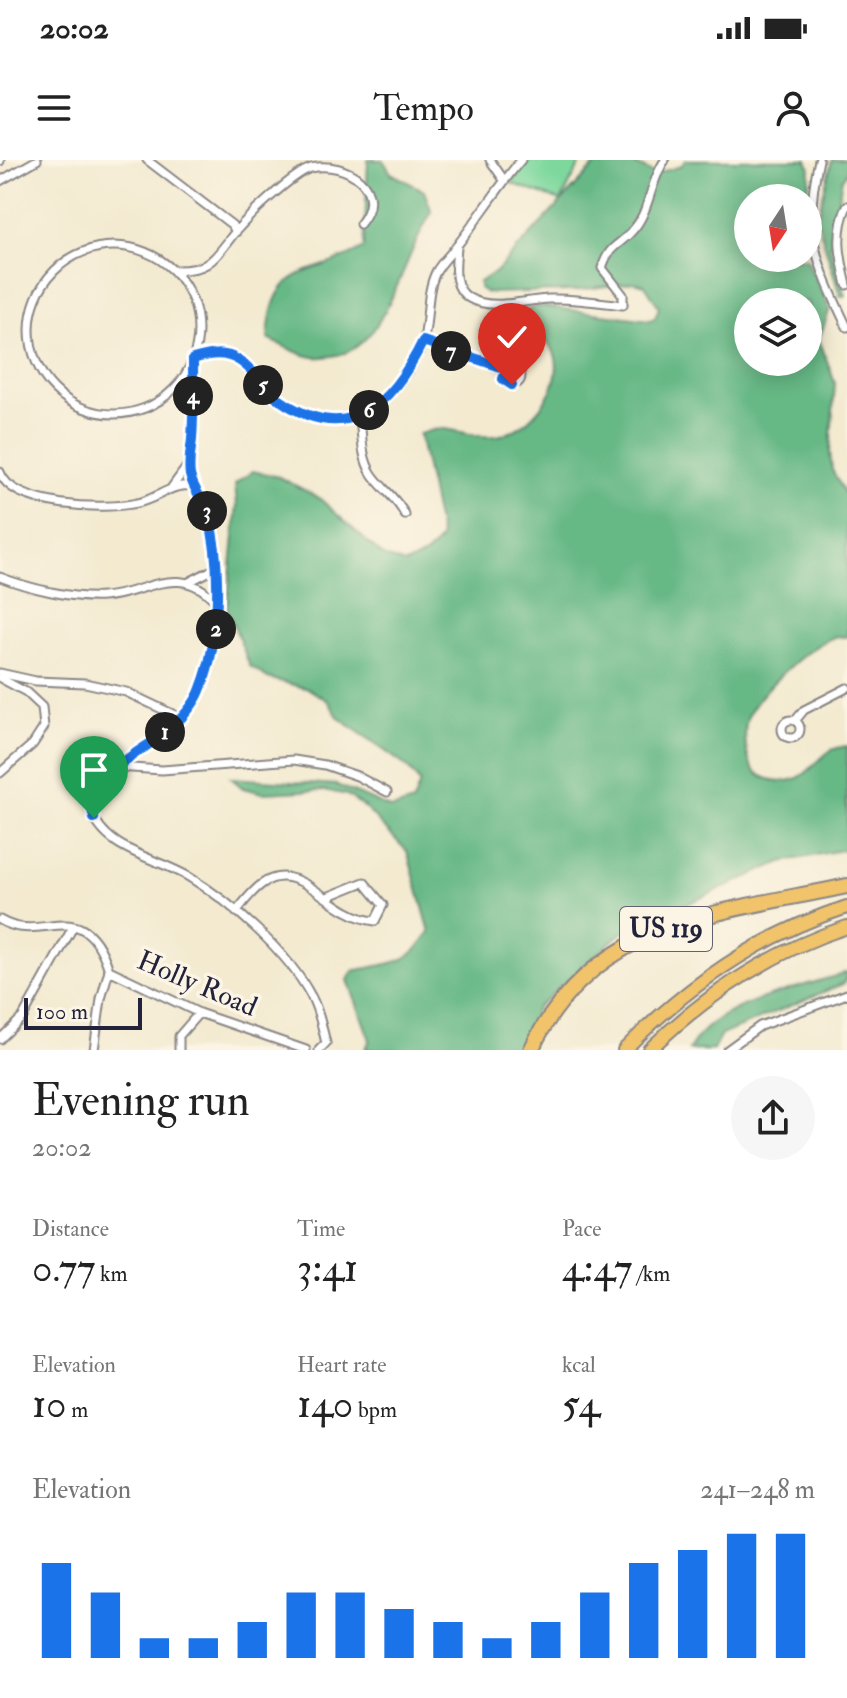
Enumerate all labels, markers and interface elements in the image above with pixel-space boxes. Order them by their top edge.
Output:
text: 20:02 [40,10,109,47]
icon: menu [32,86,76,130]
text: Tempo [373,86,474,131]
icon: person [771,86,815,130]
north arrow [734,184,822,272]
map controls [734,184,822,376]
button: layers [734,288,822,376]
pin [478,303,546,385]
icon: check [490,315,534,359]
pin: 7 [431,331,471,371]
text: 7 [446,337,456,365]
pin: 5 [243,365,283,405]
text: 5 [258,371,268,399]
pin: 4 [173,376,213,416]
text: 4 [187,382,199,410]
pin: 6 [349,390,389,430]
text: 6 [363,396,375,424]
pin: 3 [187,491,227,531]
text: 3 [203,497,211,525]
pin: 2 [196,609,236,649]
text: 2 [210,615,222,643]
pin: 1 [145,712,185,752]
text: 1 [161,718,169,746]
pin [60,736,128,818]
icon: arrive [72,748,116,792]
road number: US 119 [620,907,712,951]
street label: Holly Road [132,943,262,1025]
scale bar [24,994,142,1030]
text: 100 m [36,998,88,1026]
text: Evening run [32,1074,250,1129]
button: share [731,1076,815,1160]
text: 20:02 [32,1132,91,1164]
text: Distance [32,1215,109,1243]
text: Time [297,1215,345,1243]
text: Pace [562,1215,601,1243]
text: 0.77 [32,1243,95,1294]
text: 3:41 [297,1243,358,1294]
text: 4:47 [562,1243,632,1294]
text: km [95,1260,128,1288]
text: /km [632,1260,670,1288]
text: Elevation [32,1351,116,1379]
text: Heart rate [297,1351,387,1379]
text: kcal [562,1351,596,1379]
text: 10 [32,1379,67,1430]
text: 140 [297,1379,353,1430]
text: 54 [562,1379,600,1430]
text: m [67,1396,88,1424]
text: bpm [353,1396,397,1424]
text: Elevation [32,1474,131,1506]
text: 241–248 m [700,1474,815,1506]

